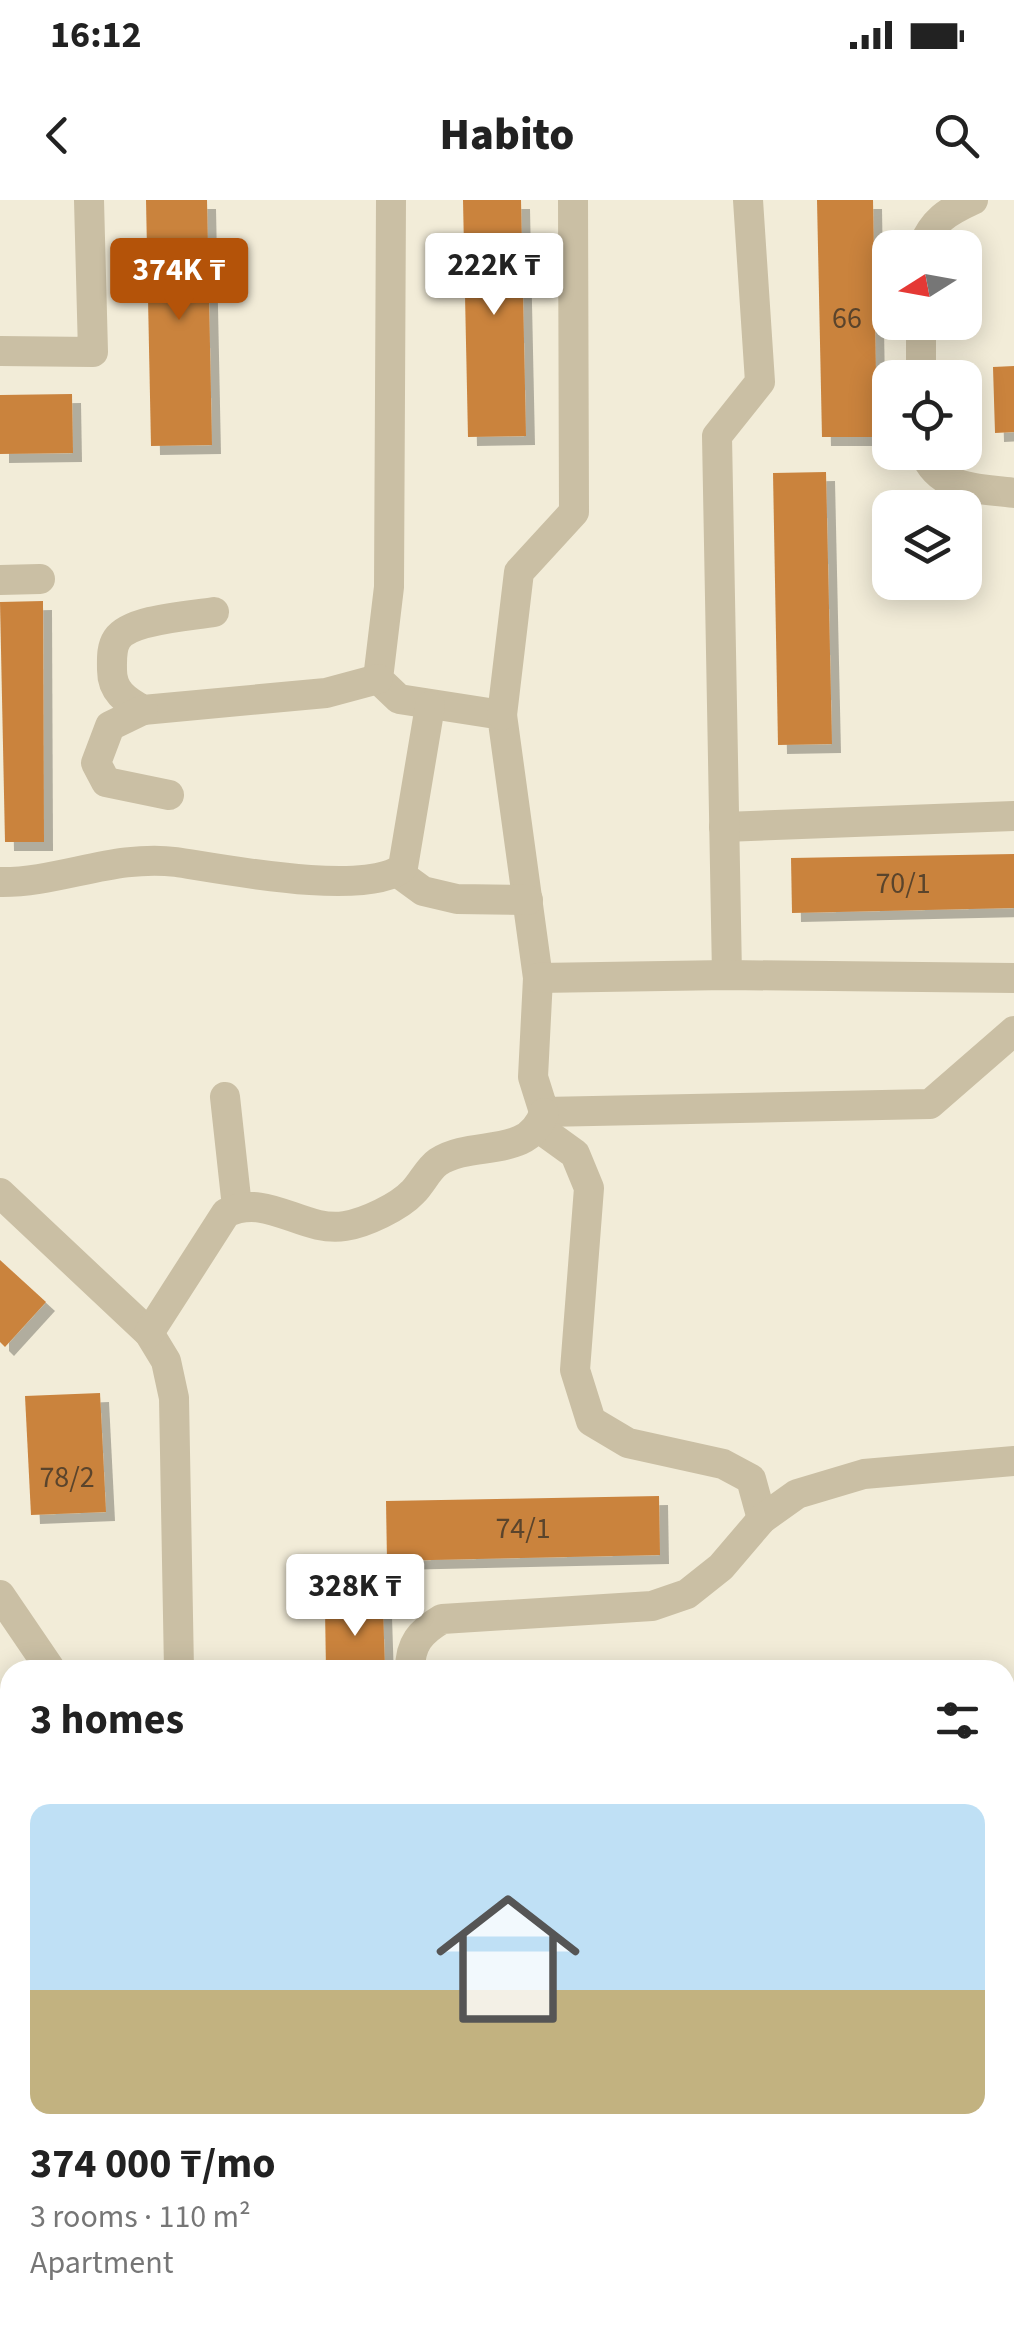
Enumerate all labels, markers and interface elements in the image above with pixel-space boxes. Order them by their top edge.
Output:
text: 16:12 [50,8,142,62]
text: Habito [440,103,574,167]
icon: back [30,108,85,163]
icon: search [929,108,984,163]
north arrow [872,230,982,340]
map controls [872,230,982,600]
pin: 222K ₸ [413,233,575,318]
pin: 374K ₸ [98,238,260,323]
text: 222K ₸ [447,242,541,288]
text: 374K ₸ [132,247,226,293]
house number: 66 [832,297,862,340]
button: locate [872,360,982,470]
button: layers [872,490,982,600]
house number: 70/1 [875,862,931,905]
house number: 78/2 [39,1456,95,1499]
house number: 74/1 [495,1507,551,1550]
pin: 328K ₸ [274,1554,436,1639]
text: 328K ₸ [308,1563,402,1609]
text: 3 homes [30,1690,184,1750]
icon: filters [930,1693,985,1748]
icon: home [418,1869,598,2049]
text: 374 000 ₸/mo [30,2134,276,2194]
text: 3 rooms · 110 m² [30,2194,251,2240]
text: Apartment [30,2240,173,2286]

